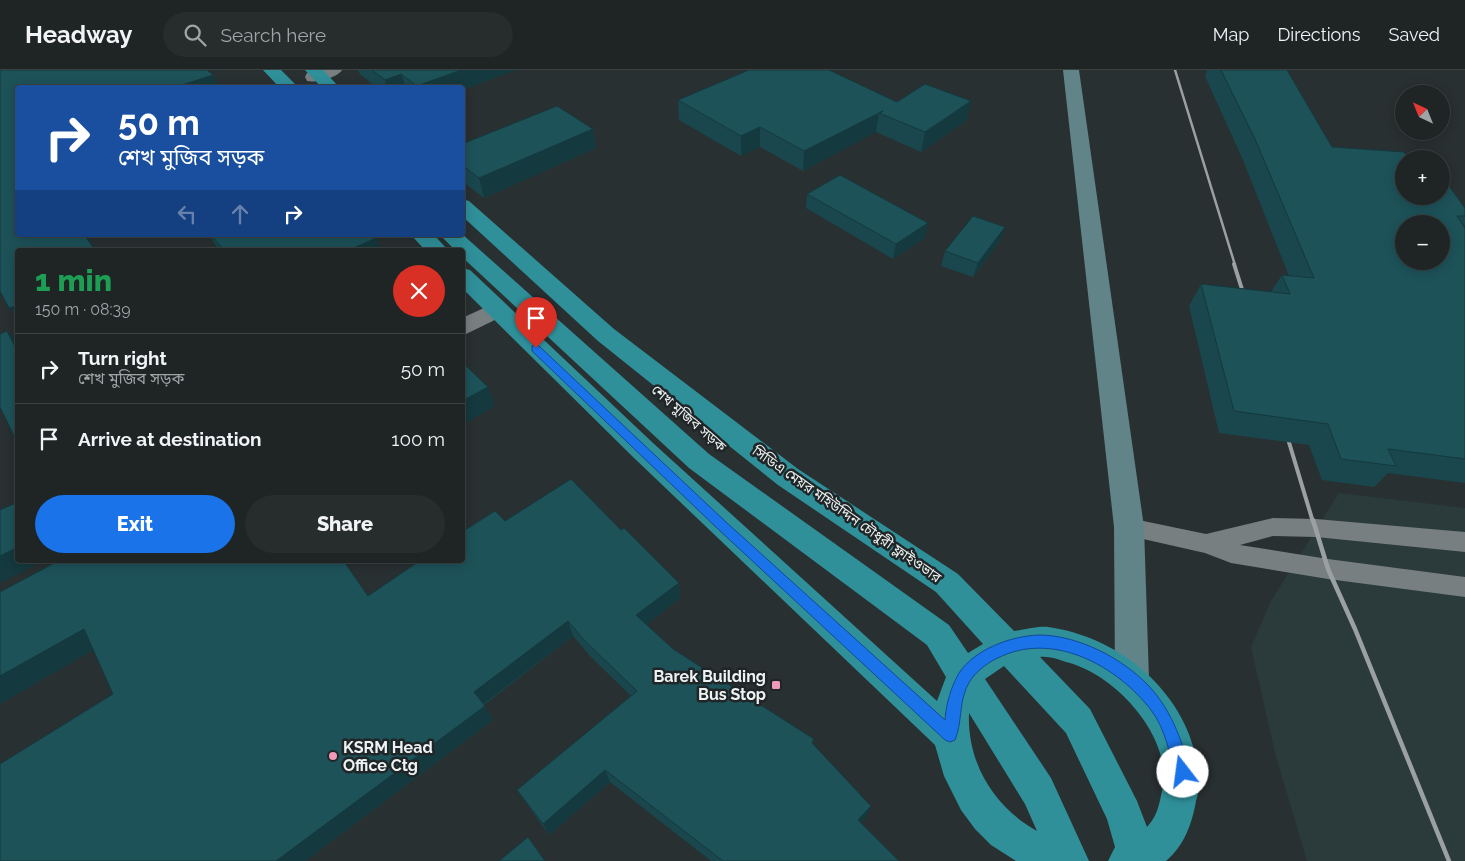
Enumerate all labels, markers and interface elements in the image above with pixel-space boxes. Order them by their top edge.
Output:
search box [163,12,513,57]
text: Headway [25,20,133,49]
icon: search [181,21,209,49]
text: Search here [221,24,326,46]
text: Map [1213,24,1249,45]
text: Directions [1277,24,1361,45]
text: Saved [1389,24,1440,45]
north arrow [1395,85,1450,140]
map controls [1395,85,1450,270]
text: 50 m [118,102,200,143]
icon: right [35,105,100,170]
text: শেখ মুজিব সড়ক [118,144,264,170]
button: + [1395,150,1450,205]
icon: left [173,200,201,228]
icon: ahead [226,200,254,228]
icon: right [279,200,307,228]
button: − [1395,215,1450,270]
text: 1 min [35,263,112,298]
button: close [393,265,445,317]
pin [515,297,557,348]
text: 150 m · 08:39 [35,300,131,319]
icon: arrive [522,304,550,332]
text: Turn right [78,347,167,369]
icon: right [35,355,63,383]
text: 50 m [401,358,445,380]
text: শেখ মুজিব সড়ক [78,369,184,388]
street label: শেখ মুজিব সড়ক [648,381,730,456]
icon: arrive [35,425,63,453]
text: Arrive at destination [78,428,262,450]
text: 100 m [391,428,445,450]
street label: সিডিএ মেয়র মহিউদ্দিন চৌধুরী ফ্লাইওভার [748,442,945,587]
button: Exit [35,495,235,553]
button: Share [245,495,445,553]
place label: Barek Building Bus Stop [653,667,766,704]
marker: Barek Building Bus Stop [770,679,782,691]
place label: KSRM Head Office Ctg [343,738,433,775]
position arrow [1156,745,1208,797]
marker: KSRM Head Office Ctg [327,750,339,762]

